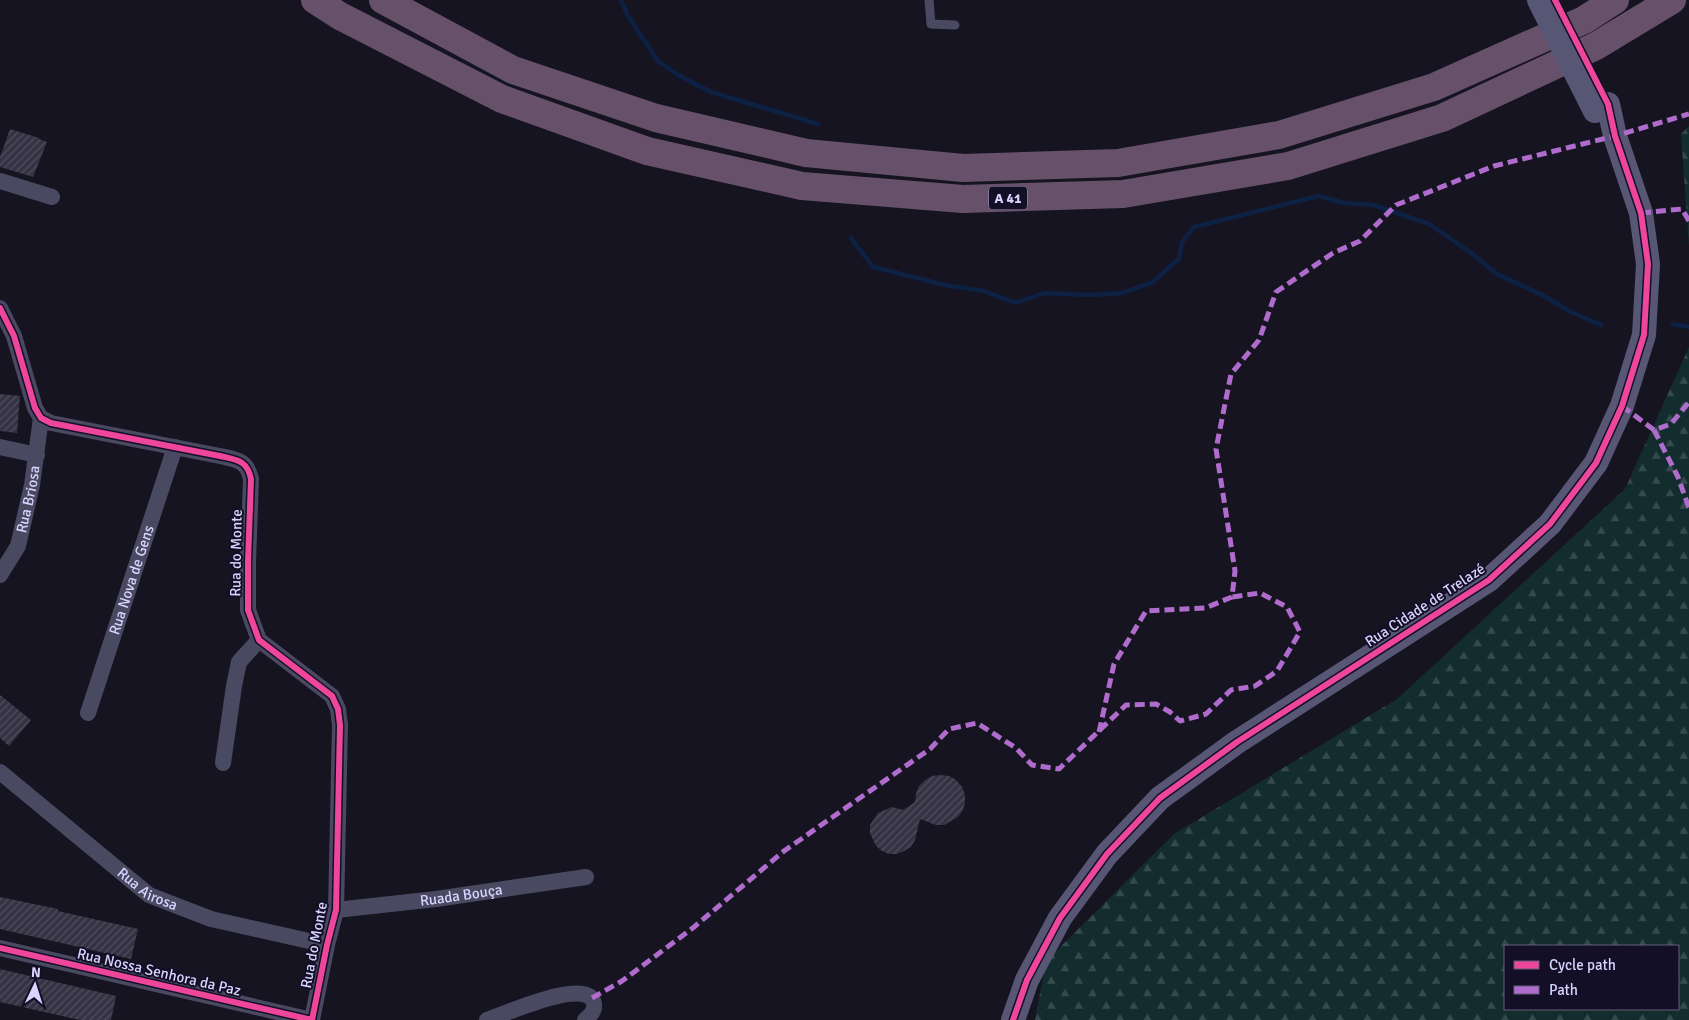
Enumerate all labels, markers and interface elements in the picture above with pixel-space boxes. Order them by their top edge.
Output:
road number: A 41 [989,187,1027,210]
street label: Rua Briosa [12,464,44,535]
street label: Rua do Monte [226,509,246,597]
street label: Rua Nova de Gens [105,522,158,637]
street label: Rua Cidade de Trelazé [1362,560,1488,650]
street label: Rua Airosa [114,864,180,914]
street label: Ruada Bouça [419,880,504,910]
street label: Rua do Monte [297,900,331,990]
street label: Rua Nossa Senhora da Paz [75,944,243,1000]
legend [1504,945,1679,1010]
text: Cycle path [1549,956,1616,974]
north arrow [10,960,60,1010]
text: N [30,964,41,981]
text: Path [1549,981,1578,999]

